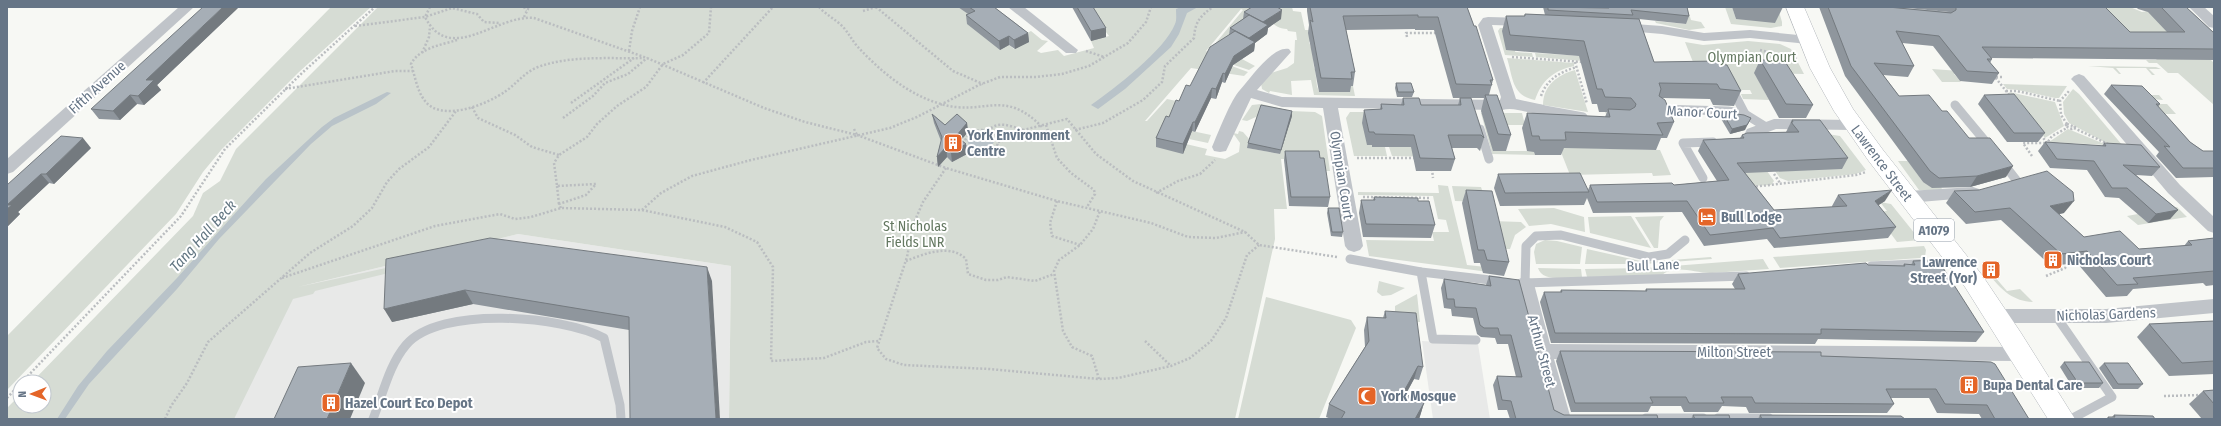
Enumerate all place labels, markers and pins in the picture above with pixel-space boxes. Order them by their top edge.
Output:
place label: York Environment Centre [966,127,1071,160]
building icon: York Environment Centre [942,132,964,154]
hotel icon: Bull Lodge [1696,206,1718,228]
place label: Bull Lodge [1721,209,1782,226]
building icon: Nicholas Court [2042,249,2064,271]
place label: Nicholas Court [2067,252,2153,269]
place label: Lawrence Street (Yor) [1910,254,1977,287]
building icon: Lawrence Street (Yor) [1980,259,2002,281]
building icon: Bupa Dental Care [1958,374,1980,396]
place label: Bupa Dental Care [1983,377,2083,394]
mosque icon: York Mosque [1356,385,1378,407]
place label: York Mosque [1380,388,1456,405]
building icon: Hazel Court Eco Depot [320,392,342,414]
place label: Hazel Court Eco Depot [345,395,474,412]

